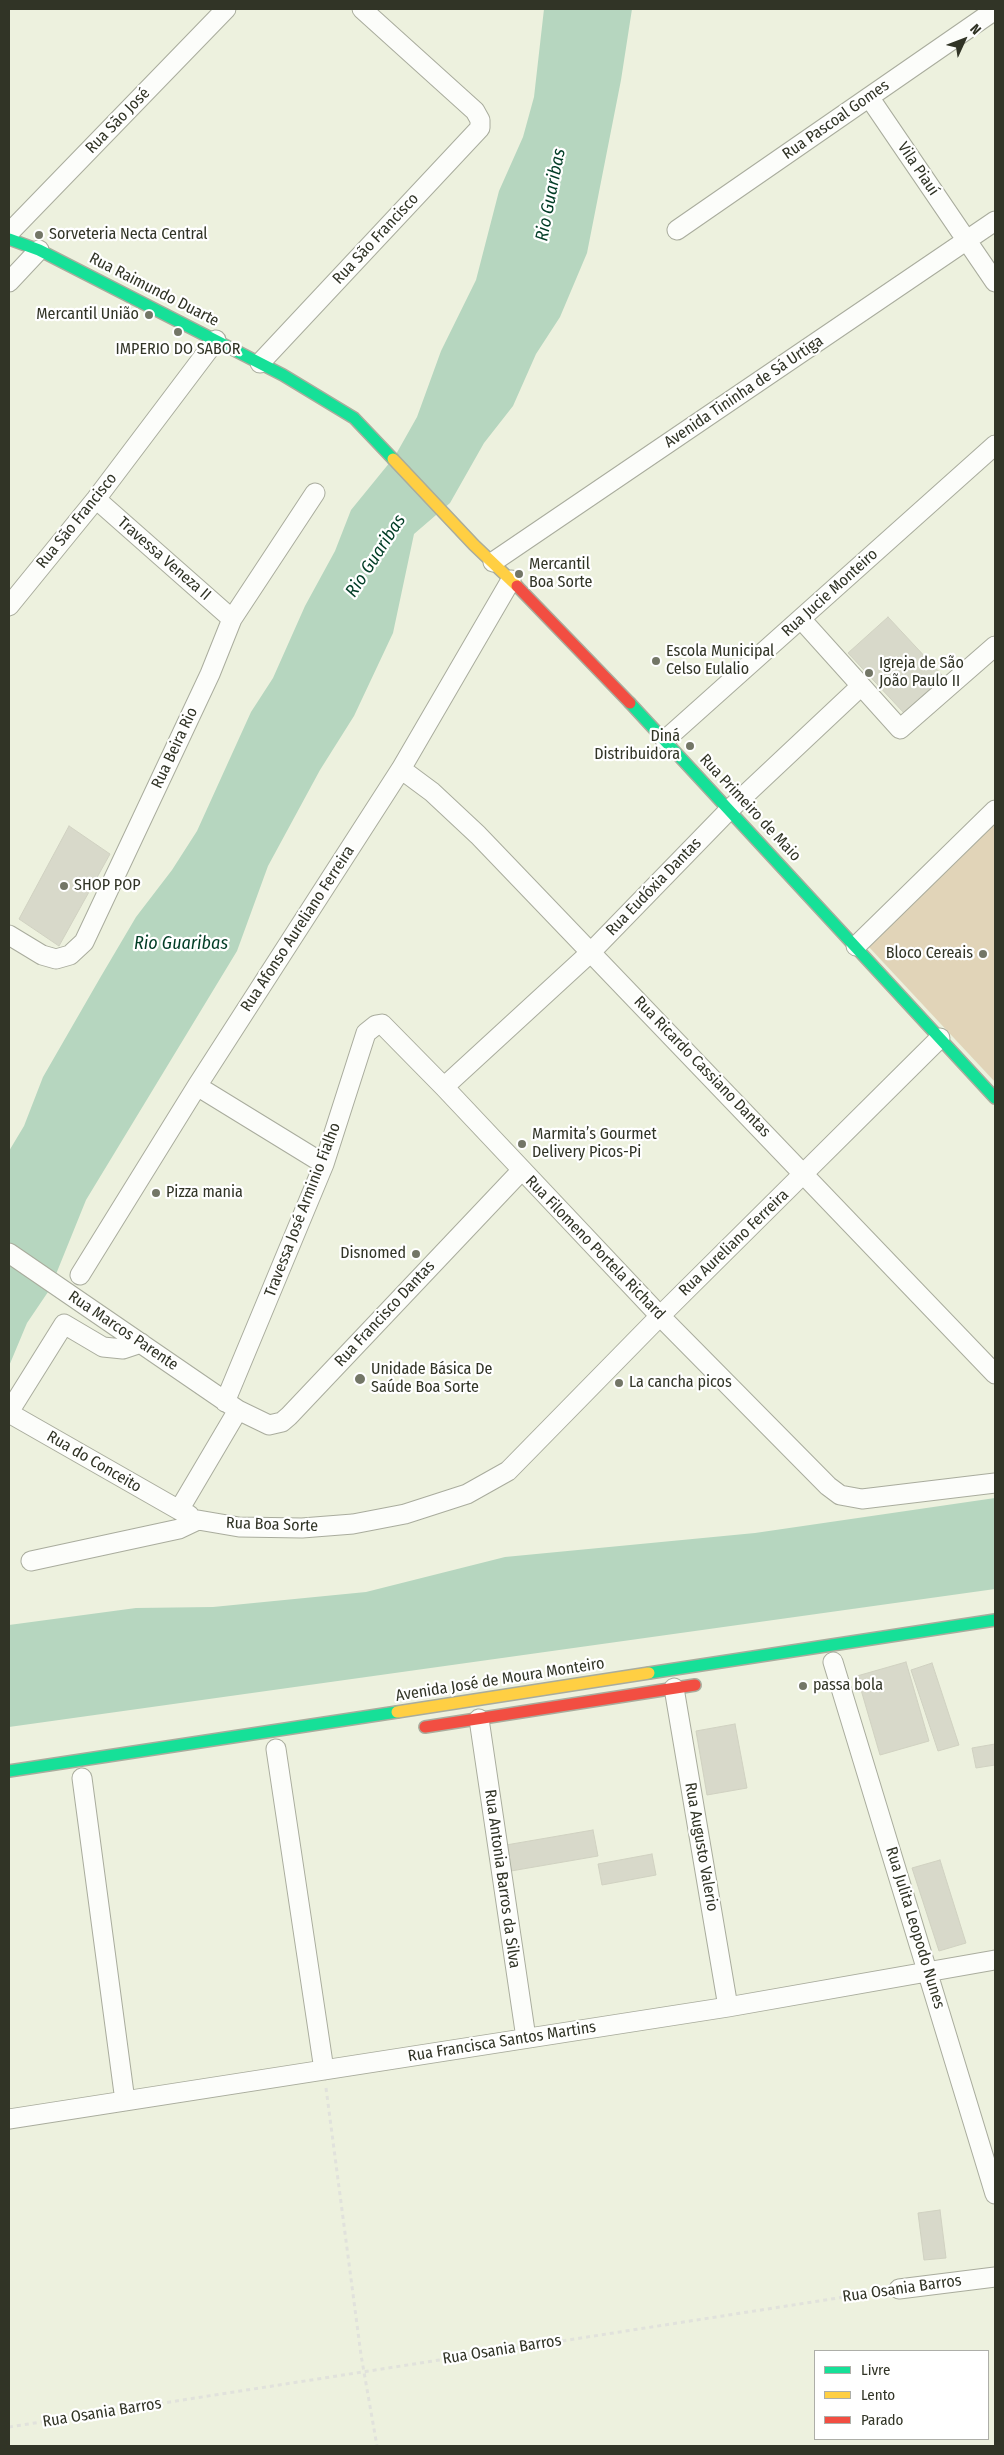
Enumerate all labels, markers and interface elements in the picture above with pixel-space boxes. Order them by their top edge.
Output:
north arrow [939,15,989,65]
text: N [966,21,984,38]
street label: Rua Pascoal Gomes [779,76,893,164]
street label: Rua São José [82,84,154,158]
street label: Vila Piauí [893,139,943,199]
water label: Rio Guaribas [531,147,571,243]
street label: Rua São Francisco [329,190,423,288]
place label: Sorveteria Necta Central [49,225,208,245]
marker: Sorveteria Necta Central [33,229,45,241]
street label: Rua Raimundo Duarte [86,249,222,331]
place label: Mercantil União [36,305,139,325]
marker: Mercantil União [143,309,155,321]
marker: IMPERIO DO SABOR [172,326,184,338]
street label: Avenida Tininha de Sá Urtiga [661,332,827,452]
place label: IMPERIO DO SABOR [115,340,241,360]
street label: Rua São Francisco [33,469,121,573]
water label: Rio Guaribas [341,511,411,601]
street label: Travessa Veneza II [113,513,215,605]
street label: Rua Jucie Monteiro [778,545,882,641]
place label: Mercantil Boa Sorte [529,555,592,593]
marker: Mercantil Boa Sorte [513,568,525,580]
place label: Escola Municipal Celso Eulalio [666,642,774,680]
place label: Igreja de São João Paulo II [879,654,964,692]
marker: Escola Municipal Celso Eulalio [650,655,662,667]
marker: Igreja de São João Paulo II [863,667,875,679]
street label: Rua Beira Rio [148,704,202,792]
place label: Diná Distribuidora [594,727,680,765]
marker: Diná Distribuidora [684,740,696,752]
street label: Rua Primeiro de Maio [695,750,805,866]
street label: Rua Eudóxia Dantas [602,834,706,940]
street label: Rua Afonso Aureliano Ferreira [237,842,359,1016]
place label: SHOP POP [74,876,141,896]
marker: SHOP POP [58,880,70,892]
water label: Rio Guaribas [134,933,228,955]
place label: Bloco Cereais [886,944,973,964]
marker: Bloco Cereais [977,948,989,960]
street label: Rua Ricardo Cassiano Dantas [630,992,774,1142]
street label: Travessa José Arminio Fialho [261,1120,345,1300]
place label: Marmita’s Gourmet Delivery Picos-Pi [532,1125,657,1163]
marker: Marmita’s Gourmet Delivery Picos-Pi [516,1138,528,1150]
street label: Rua Filomeno Portela Richard [521,1172,669,1324]
place label: Pizza mania [166,1183,243,1203]
street label: Rua Aureliano Ferreira [675,1186,793,1300]
marker: Pizza mania [150,1187,162,1199]
place label: Disnomed [340,1244,406,1264]
marker: Disnomed [410,1248,422,1260]
street label: Rua Francisco Dantas [331,1257,439,1371]
street label: Rua Marcos Parente [64,1287,182,1375]
place label: Unidade Básica De Saúde Boa Sorte [371,1360,492,1398]
marker: Unidade Básica De Saúde Boa Sorte [353,1372,367,1386]
place label: La cancha picos [629,1373,732,1393]
marker: La cancha picos [613,1377,625,1389]
street label: Rua do Conceito [43,1427,145,1497]
street label: Rua Boa Sorte [226,1514,318,1536]
street label: Avenida José de Moura Monteiro [394,1654,606,1706]
place label: passa bola [813,1676,883,1696]
marker: passa bola [797,1680,809,1692]
street label: Rua Augusto Valerio [680,1781,722,1913]
street label: Rua Antonia Barros da Silva [480,1788,524,1970]
street label: Rua Julita Leopodo Nunes [881,1845,949,2011]
street label: Rua Francisca Santos Martins [407,2018,597,2066]
street label: Rua Osania Barros [841,2271,963,2307]
street label: Rua Osania Barros [441,2331,563,2369]
legend [814,2350,989,2440]
text: Livre [861,2361,890,2379]
text: Lento [861,2386,895,2404]
street label: Rua Osania Barros [41,2394,163,2432]
text: Parado [861,2411,903,2429]

